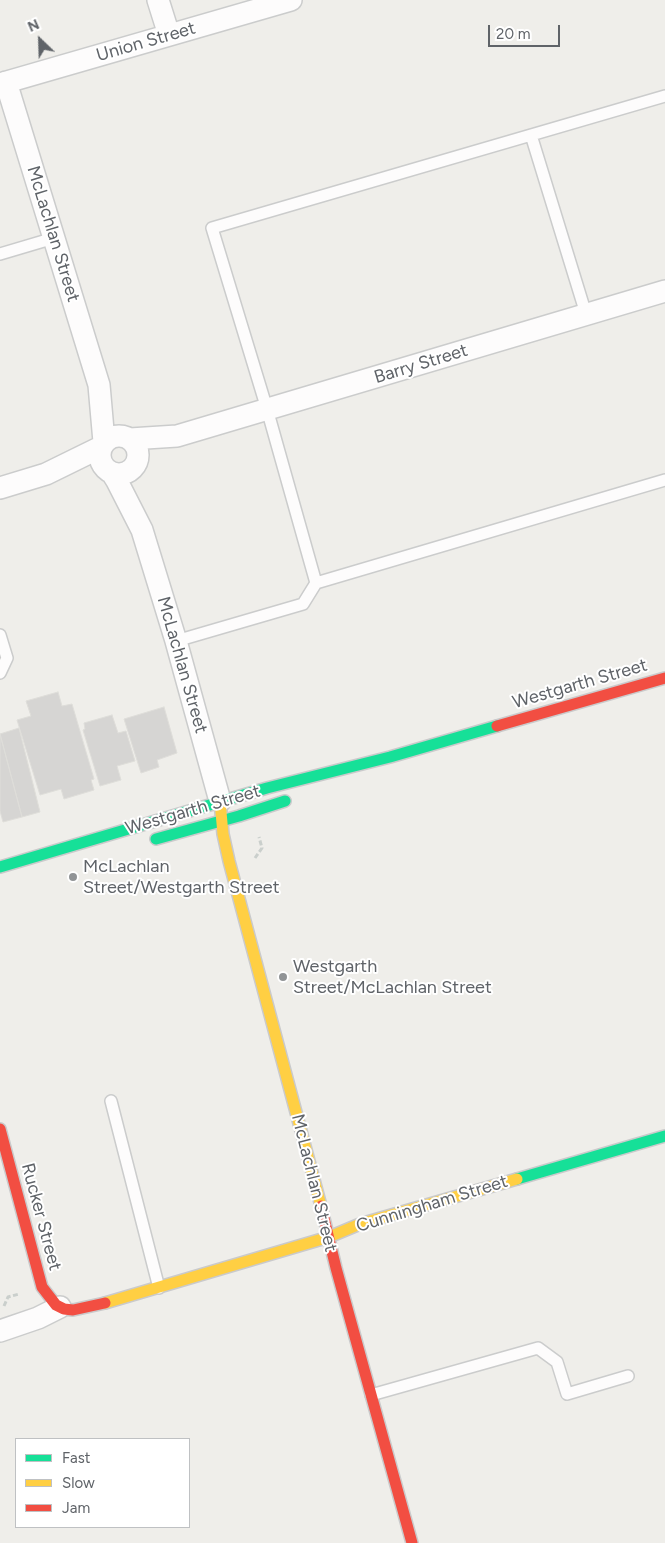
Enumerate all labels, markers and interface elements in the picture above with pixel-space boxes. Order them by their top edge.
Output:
north arrow [15,15,65,65]
scale bar [490,15,562,47]
text: N [25,16,42,36]
street label: Union Street [94,18,198,66]
text: 20 m [496,25,530,43]
street label: McLachlan Street [22,163,84,305]
street label: Barry Street [372,340,470,388]
street label: McLachlan Street [152,594,212,736]
street label: Westgarth Street [510,654,650,714]
street label: Westgarth Street [123,780,263,840]
place label: McLachlan Street/Westgarth Street [83,856,279,899]
marker: McLachlan Street/Westgarth Street [67,871,79,883]
place label: Westgarth Street/McLachlan Street [293,956,492,999]
marker: Westgarth Street/McLachlan Street [277,971,289,983]
street label: McLachlan Street [286,1112,342,1254]
street label: Rucker Street [16,1161,66,1273]
street label: Cunningham Street [354,1171,510,1237]
legend [15,1438,190,1528]
text: Fast [62,1449,90,1467]
text: Slow [62,1474,95,1492]
text: Jam [62,1499,90,1517]

